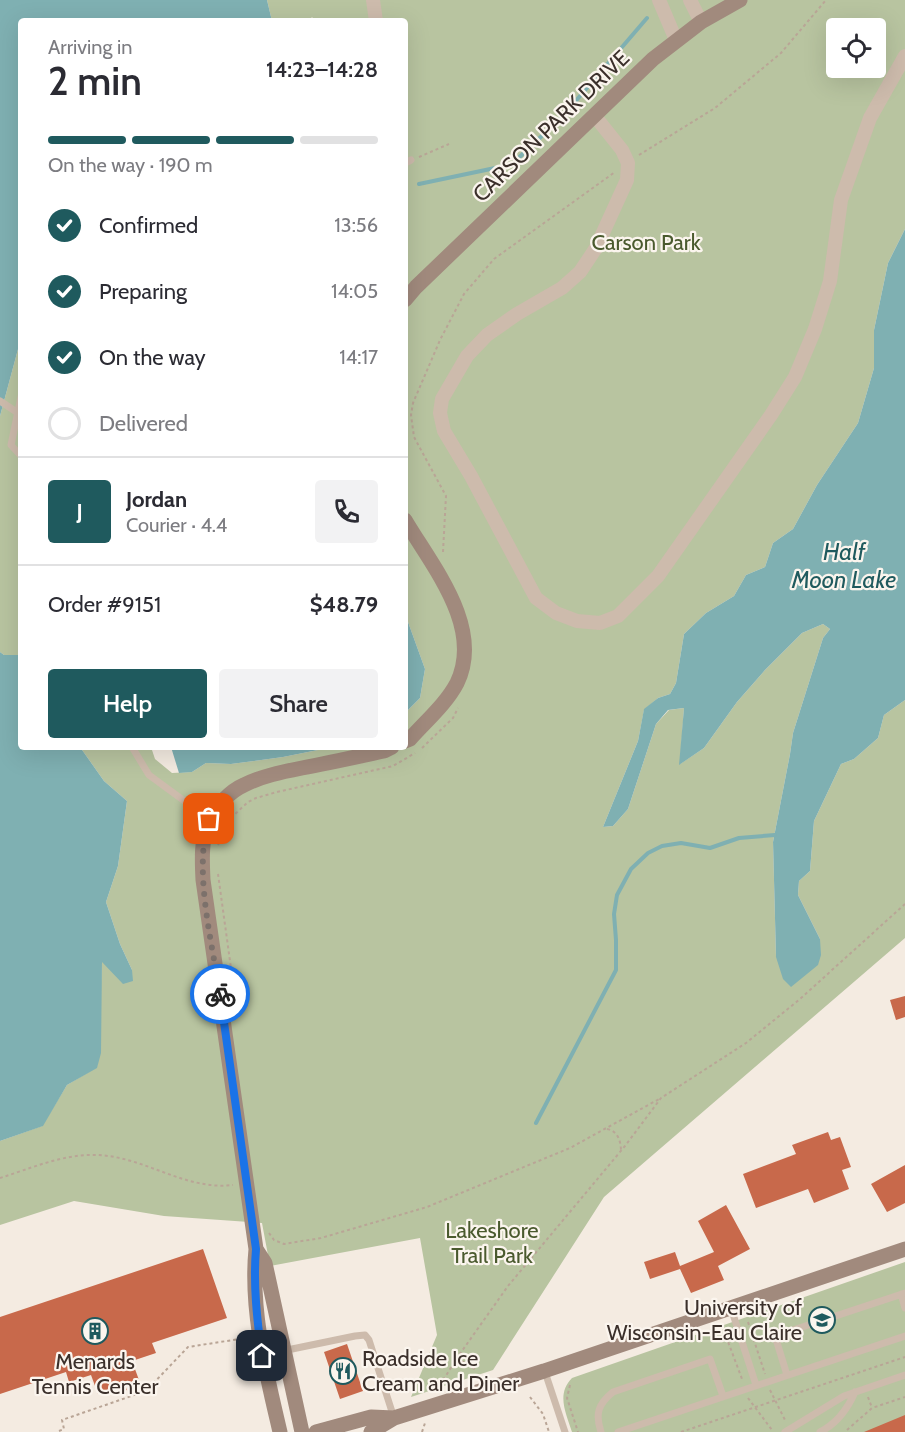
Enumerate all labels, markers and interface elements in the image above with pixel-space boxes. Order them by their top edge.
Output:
map controls [826,18,886,78]
button: locate [826,18,886,78]
text: Arriving in [48,35,132,59]
street label: CARSON PARK DRIVE [467,44,635,208]
text: 14:23–14:28 [266,56,378,83]
text: 2 min [48,57,142,105]
text: On the way · 190 m [48,153,213,177]
icon: check [48,209,81,242]
text: Confirmed [99,212,198,239]
text: 13:56 [334,213,378,237]
park label: Carson Park [591,229,701,256]
icon: check [48,275,81,308]
text: Preparing [99,278,187,305]
text: 14:05 [331,279,378,303]
icon: check [48,341,81,374]
text: On the way [99,344,206,371]
text: 14:17 [339,345,378,369]
text: Delivered [99,410,188,437]
button: phone [315,480,378,543]
text: Jordan [126,486,187,513]
text: J [76,498,83,525]
text: Courier · 4.4 [126,513,227,537]
water label: Half Moon Lake [791,537,896,594]
text: Order #9151 [48,591,161,618]
text: $48.79 [310,591,378,618]
button: Help [48,669,207,738]
button: Share [219,669,378,738]
pin [183,793,234,844]
icon: bag [192,802,225,835]
courier [190,964,250,1024]
icon: bike [204,978,237,1011]
park label: Lakeshore Trail Park [445,1217,539,1269]
place label: University of Wisconsin-Eau Claire [607,1294,802,1346]
school or university icon: University of Wisconsin-Eau Claire [807,1305,837,1335]
building icon: Menards Tennis Center [80,1316,110,1346]
pin [236,1330,287,1381]
icon: home [245,1339,278,1372]
place label: Roadside Ice Cream and Diner [362,1345,519,1397]
place label: Menards Tennis Center [32,1348,158,1400]
restaurant icon: Roadside Ice Cream and Diner [328,1356,358,1386]

